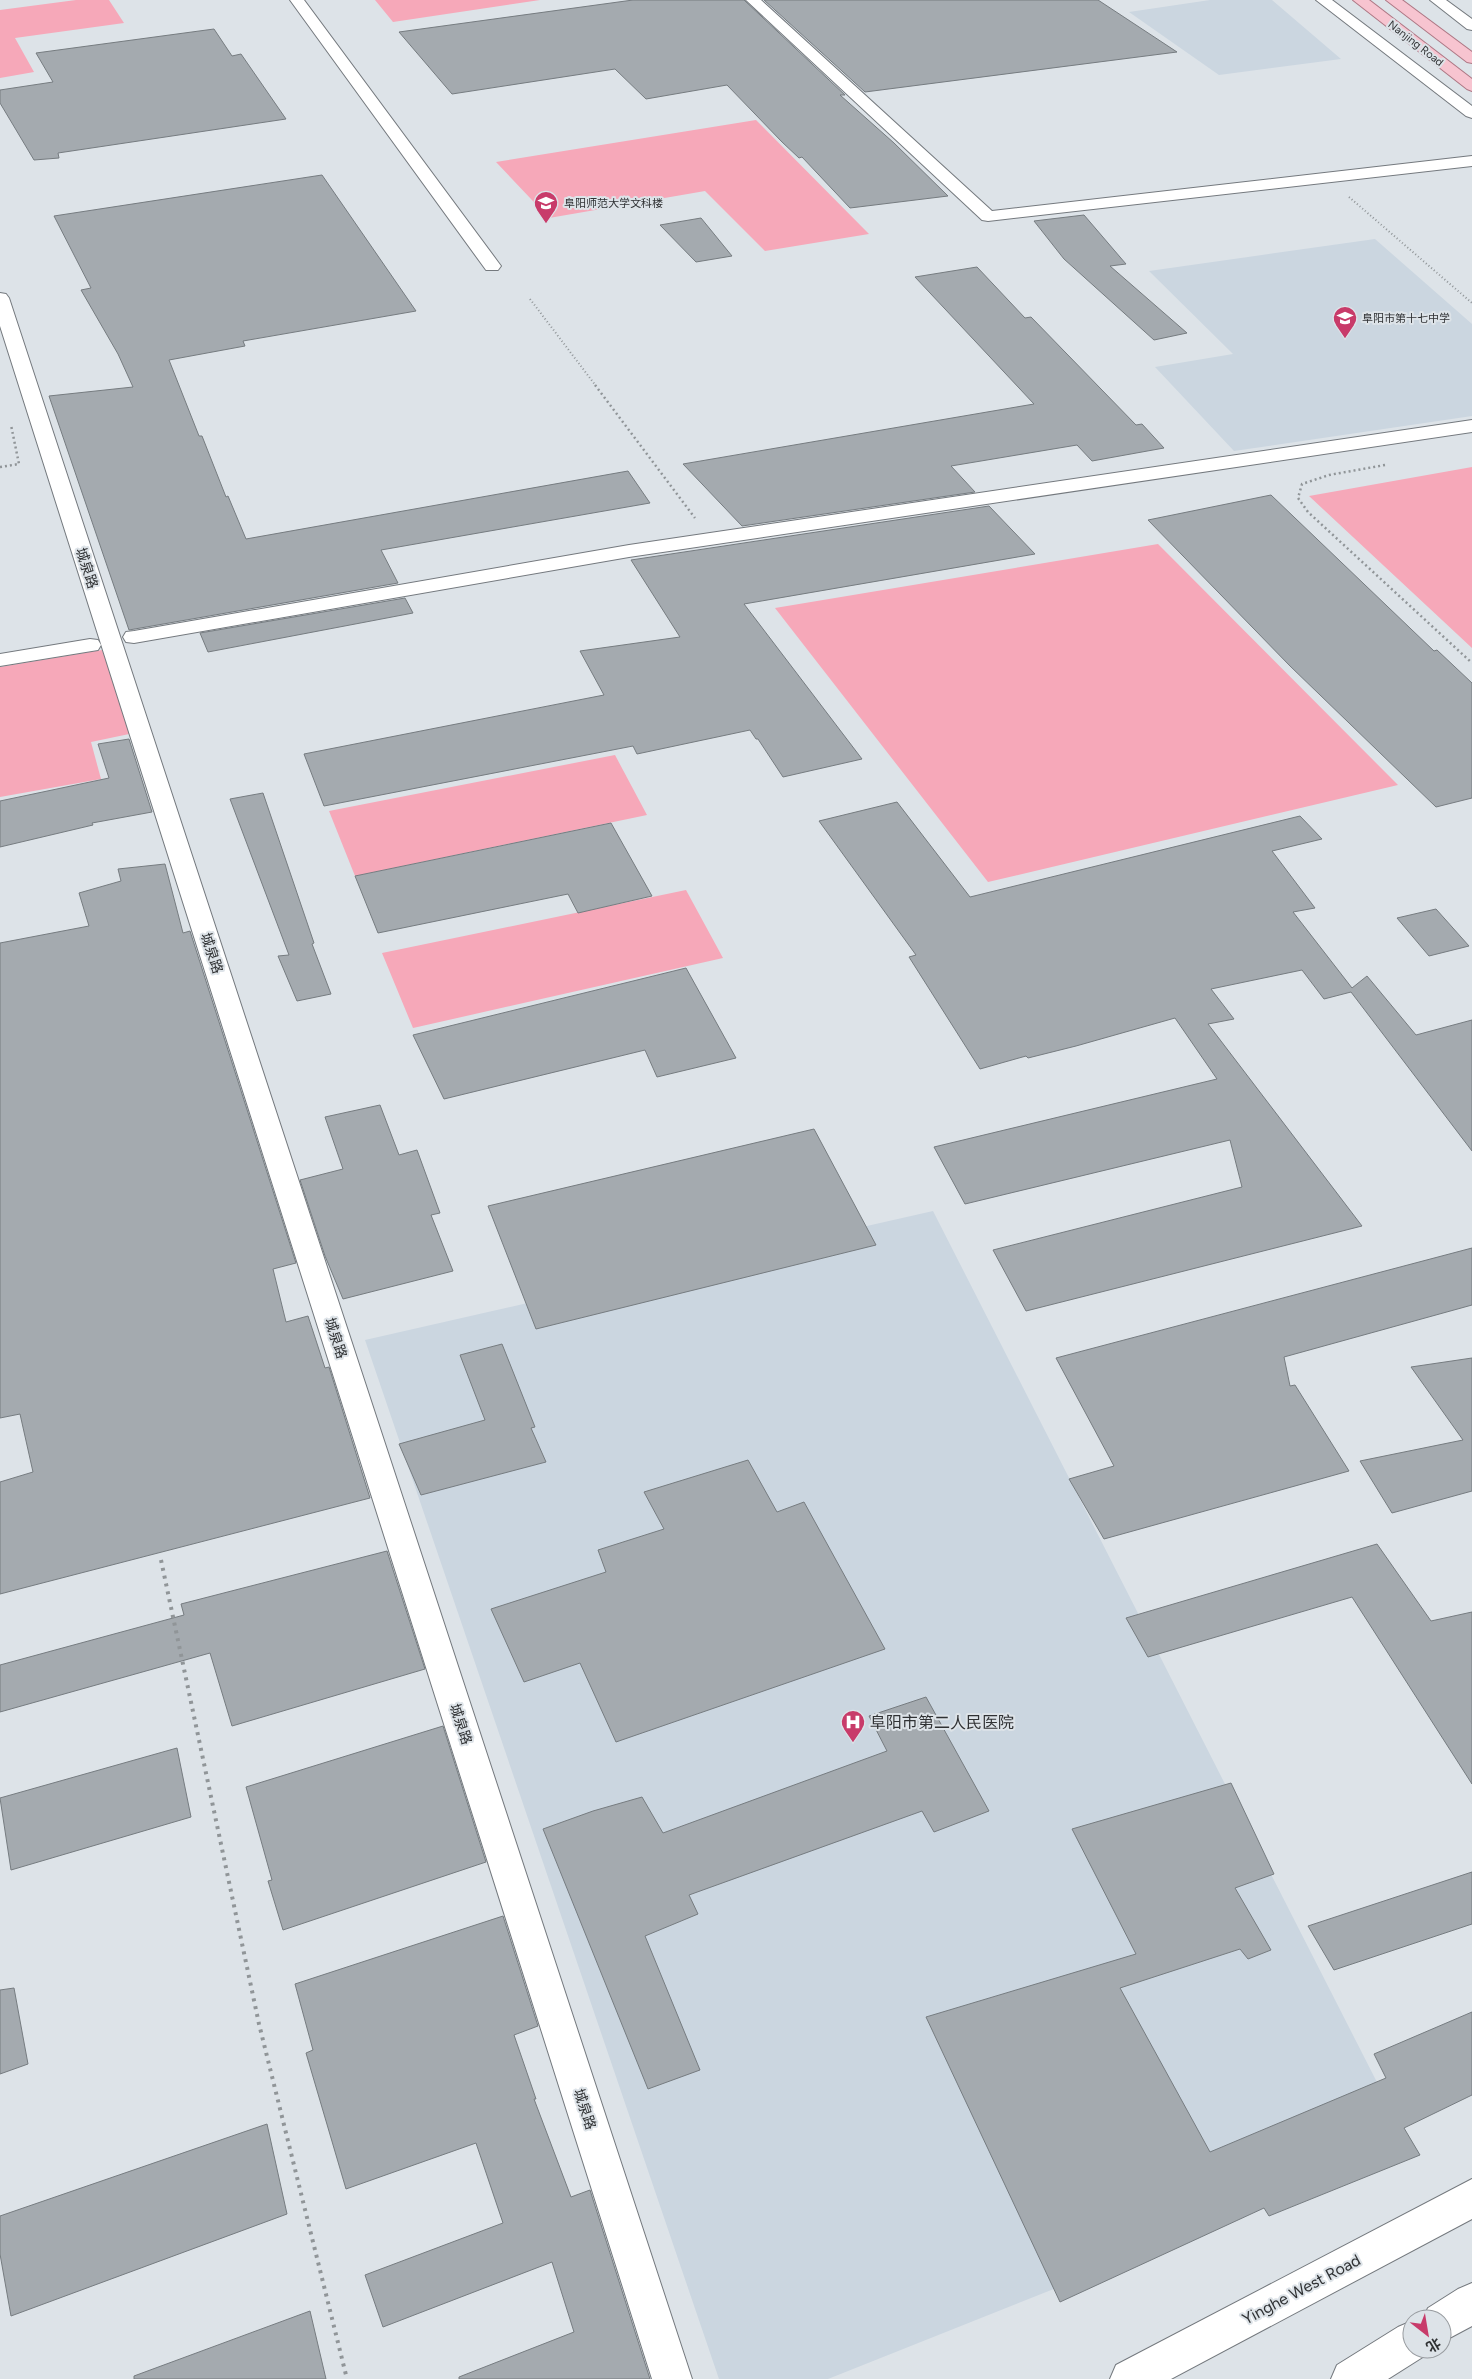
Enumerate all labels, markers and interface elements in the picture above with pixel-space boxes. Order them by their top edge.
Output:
street label: Nanjing Road [1386,18,1446,69]
school or university icon: 阜阳师范大学文科楼 [533,190,559,224]
place label: 阜阳师范大学文科楼 [564,197,663,210]
school or university icon: 阜阳市第十七中学 [1332,305,1358,339]
place label: 阜阳市第十七中学 [1362,312,1450,325]
street label: 城泉路 [72,546,101,591]
street label: 城泉路 [197,931,226,976]
street label: 城泉路 [321,1316,350,1361]
street label: 城泉路 [446,1702,475,1747]
hospital icon: 阜阳市第二人民医院 [840,1709,866,1743]
place label: 阜阳市第二人民医院 [870,1713,1014,1732]
street label: 城泉路 [570,2087,599,2132]
street label: Yinghe West Road [1239,2250,1364,2329]
north arrow [1402,2309,1452,2359]
text: 北 [1423,2334,1444,2356]

